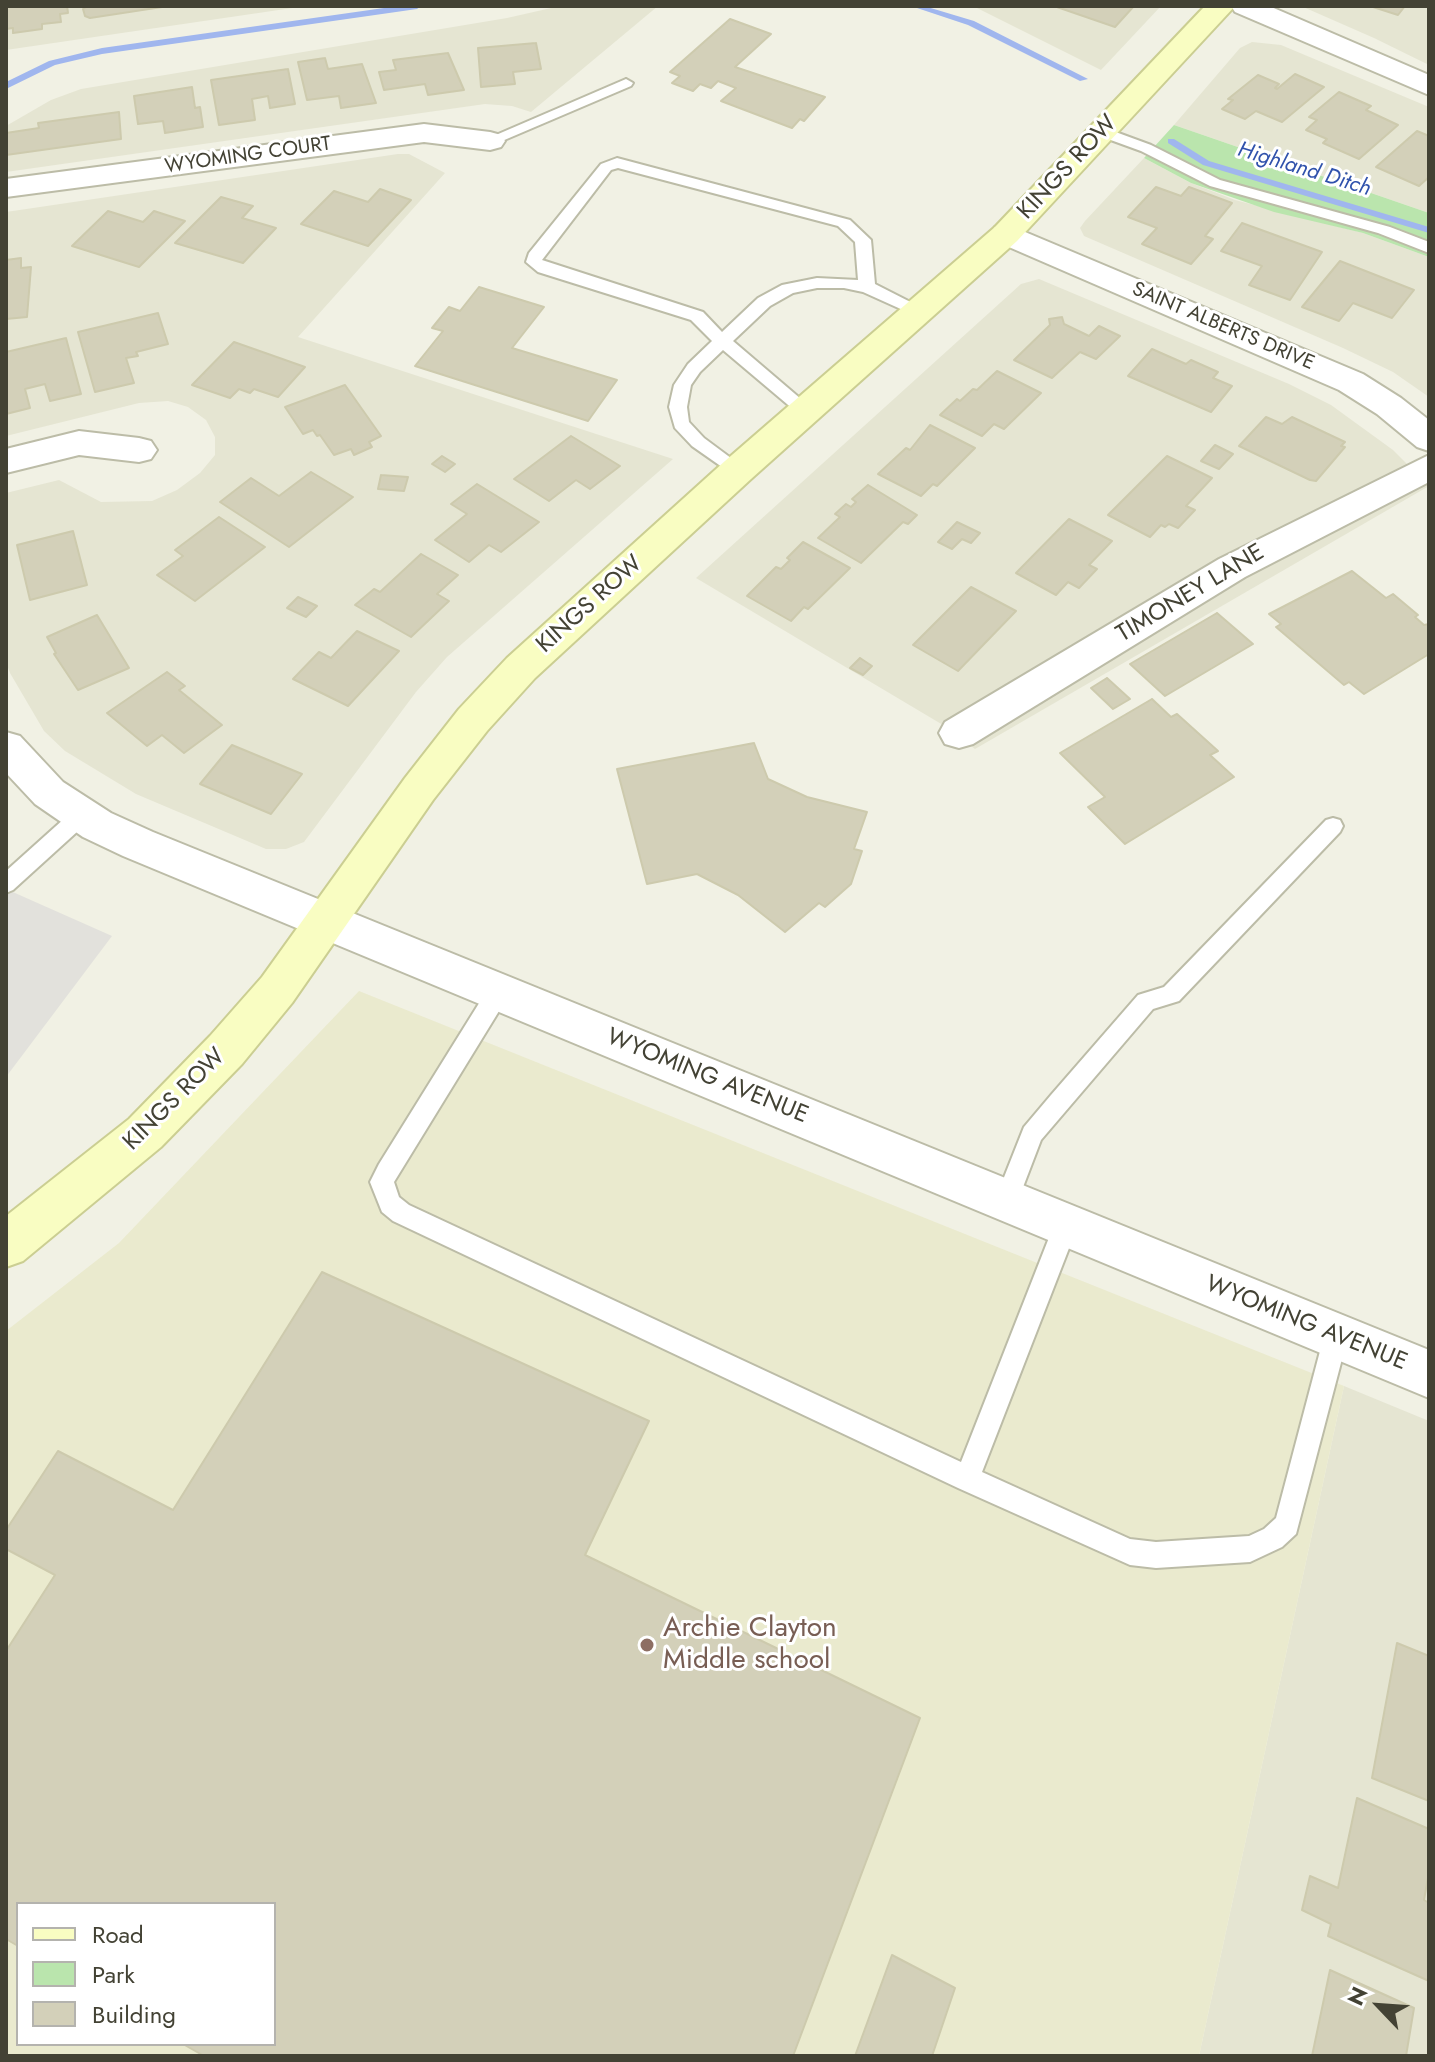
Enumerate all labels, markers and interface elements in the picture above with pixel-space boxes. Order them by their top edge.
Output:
street label: KINGS ROW [1012,110,1124,226]
street label: WYOMING COURT [164,132,332,180]
water label: Highland Ditch [1234,137,1374,203]
street label: SAINT ALBERTS DRIVE [1128,278,1318,376]
street label: TIMONEY LANE [1112,539,1270,649]
street label: KINGS ROW [531,550,649,660]
street label: WYOMING AVENUE [602,1023,812,1131]
street label: KINGS ROW [118,1043,232,1157]
street label: WYOMING AVENUE [1201,1270,1411,1378]
place label: Archie Clayton Middle school [663,1612,837,1678]
marker: Archie Clayton Middle school [638,1636,656,1654]
legend [16,1902,276,2046]
text: Road [92,1917,144,1952]
text: Park [92,1957,135,1992]
north arrow [1339,1966,1419,2046]
text: N [1339,1981,1375,2011]
text: Building [92,1997,176,2032]

